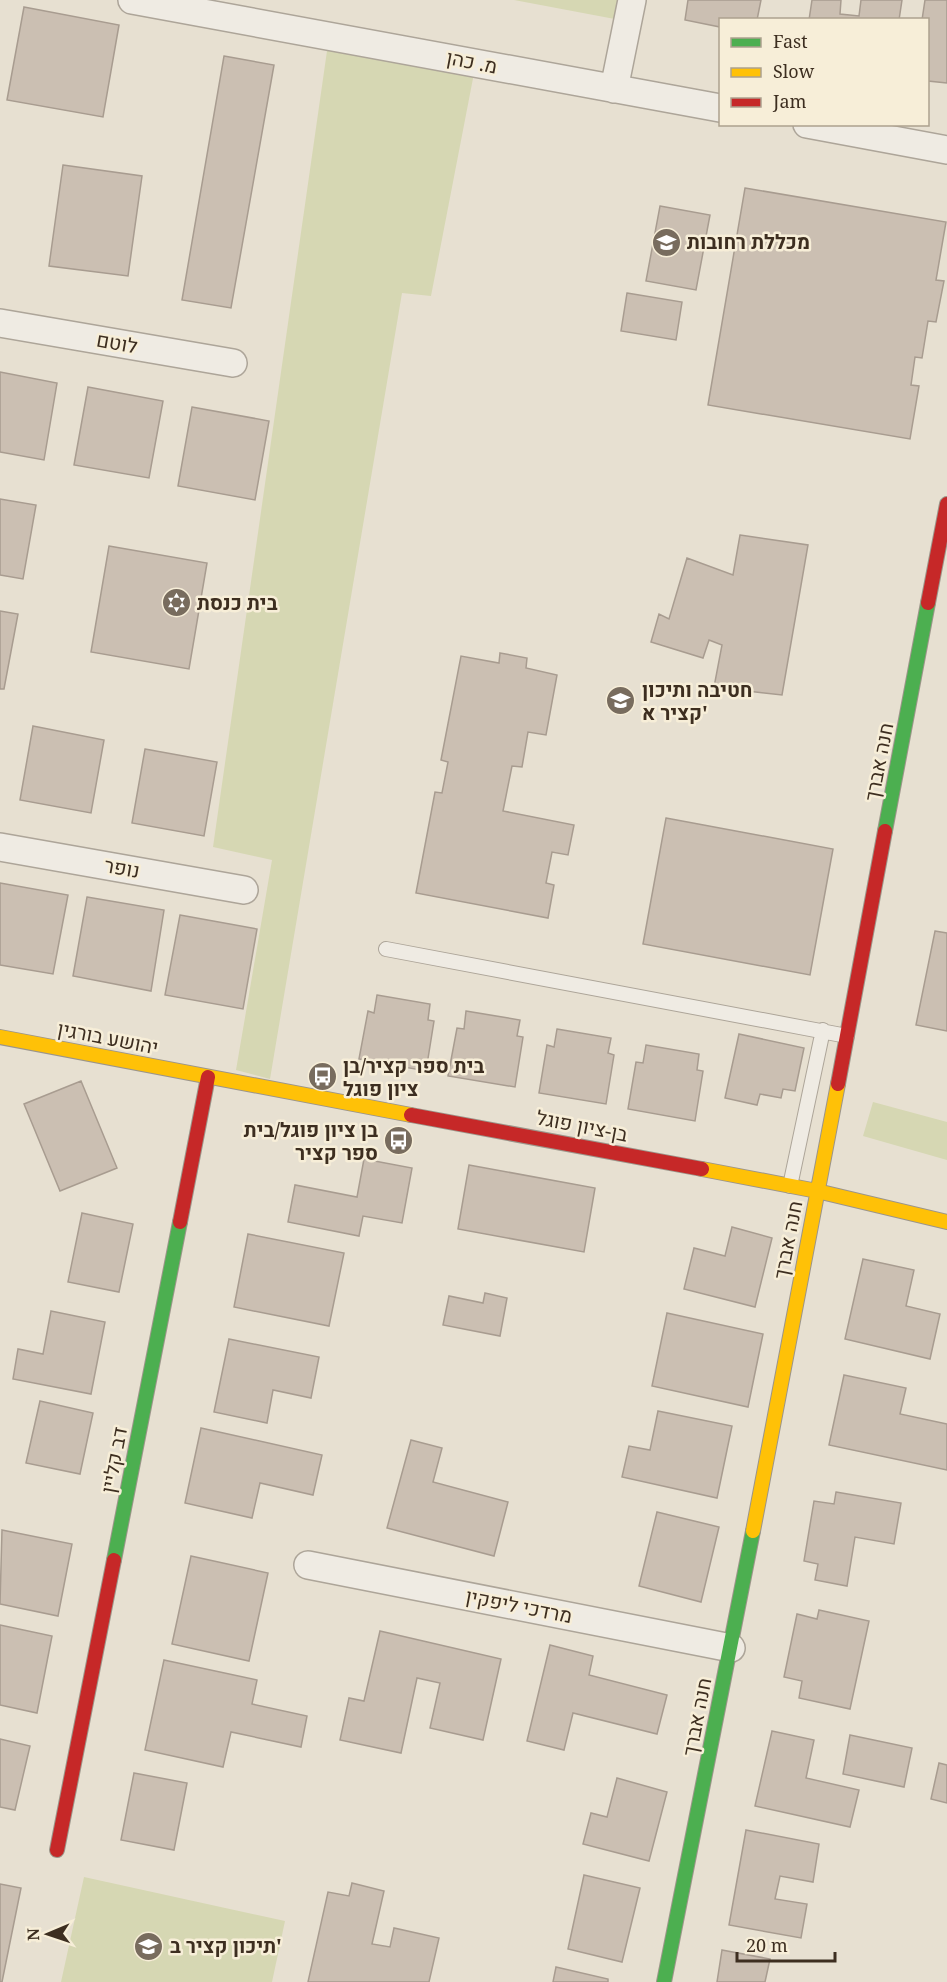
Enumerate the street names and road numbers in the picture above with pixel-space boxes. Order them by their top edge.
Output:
street label: מ. כהן [444,43,500,80]
street label: לוטם [94,326,140,359]
street label: חנה אברך [858,720,899,803]
street label: נופר [102,851,142,884]
street label: יהושע בורגין [55,1015,161,1061]
street label: בן-ציון פוגל [534,1103,631,1148]
street label: חנה אברך [767,1198,808,1281]
street label: דב קליין [94,1425,133,1495]
street label: מרדכי ליפקין [464,1582,575,1629]
street label: חנה אברך [676,1675,717,1758]

